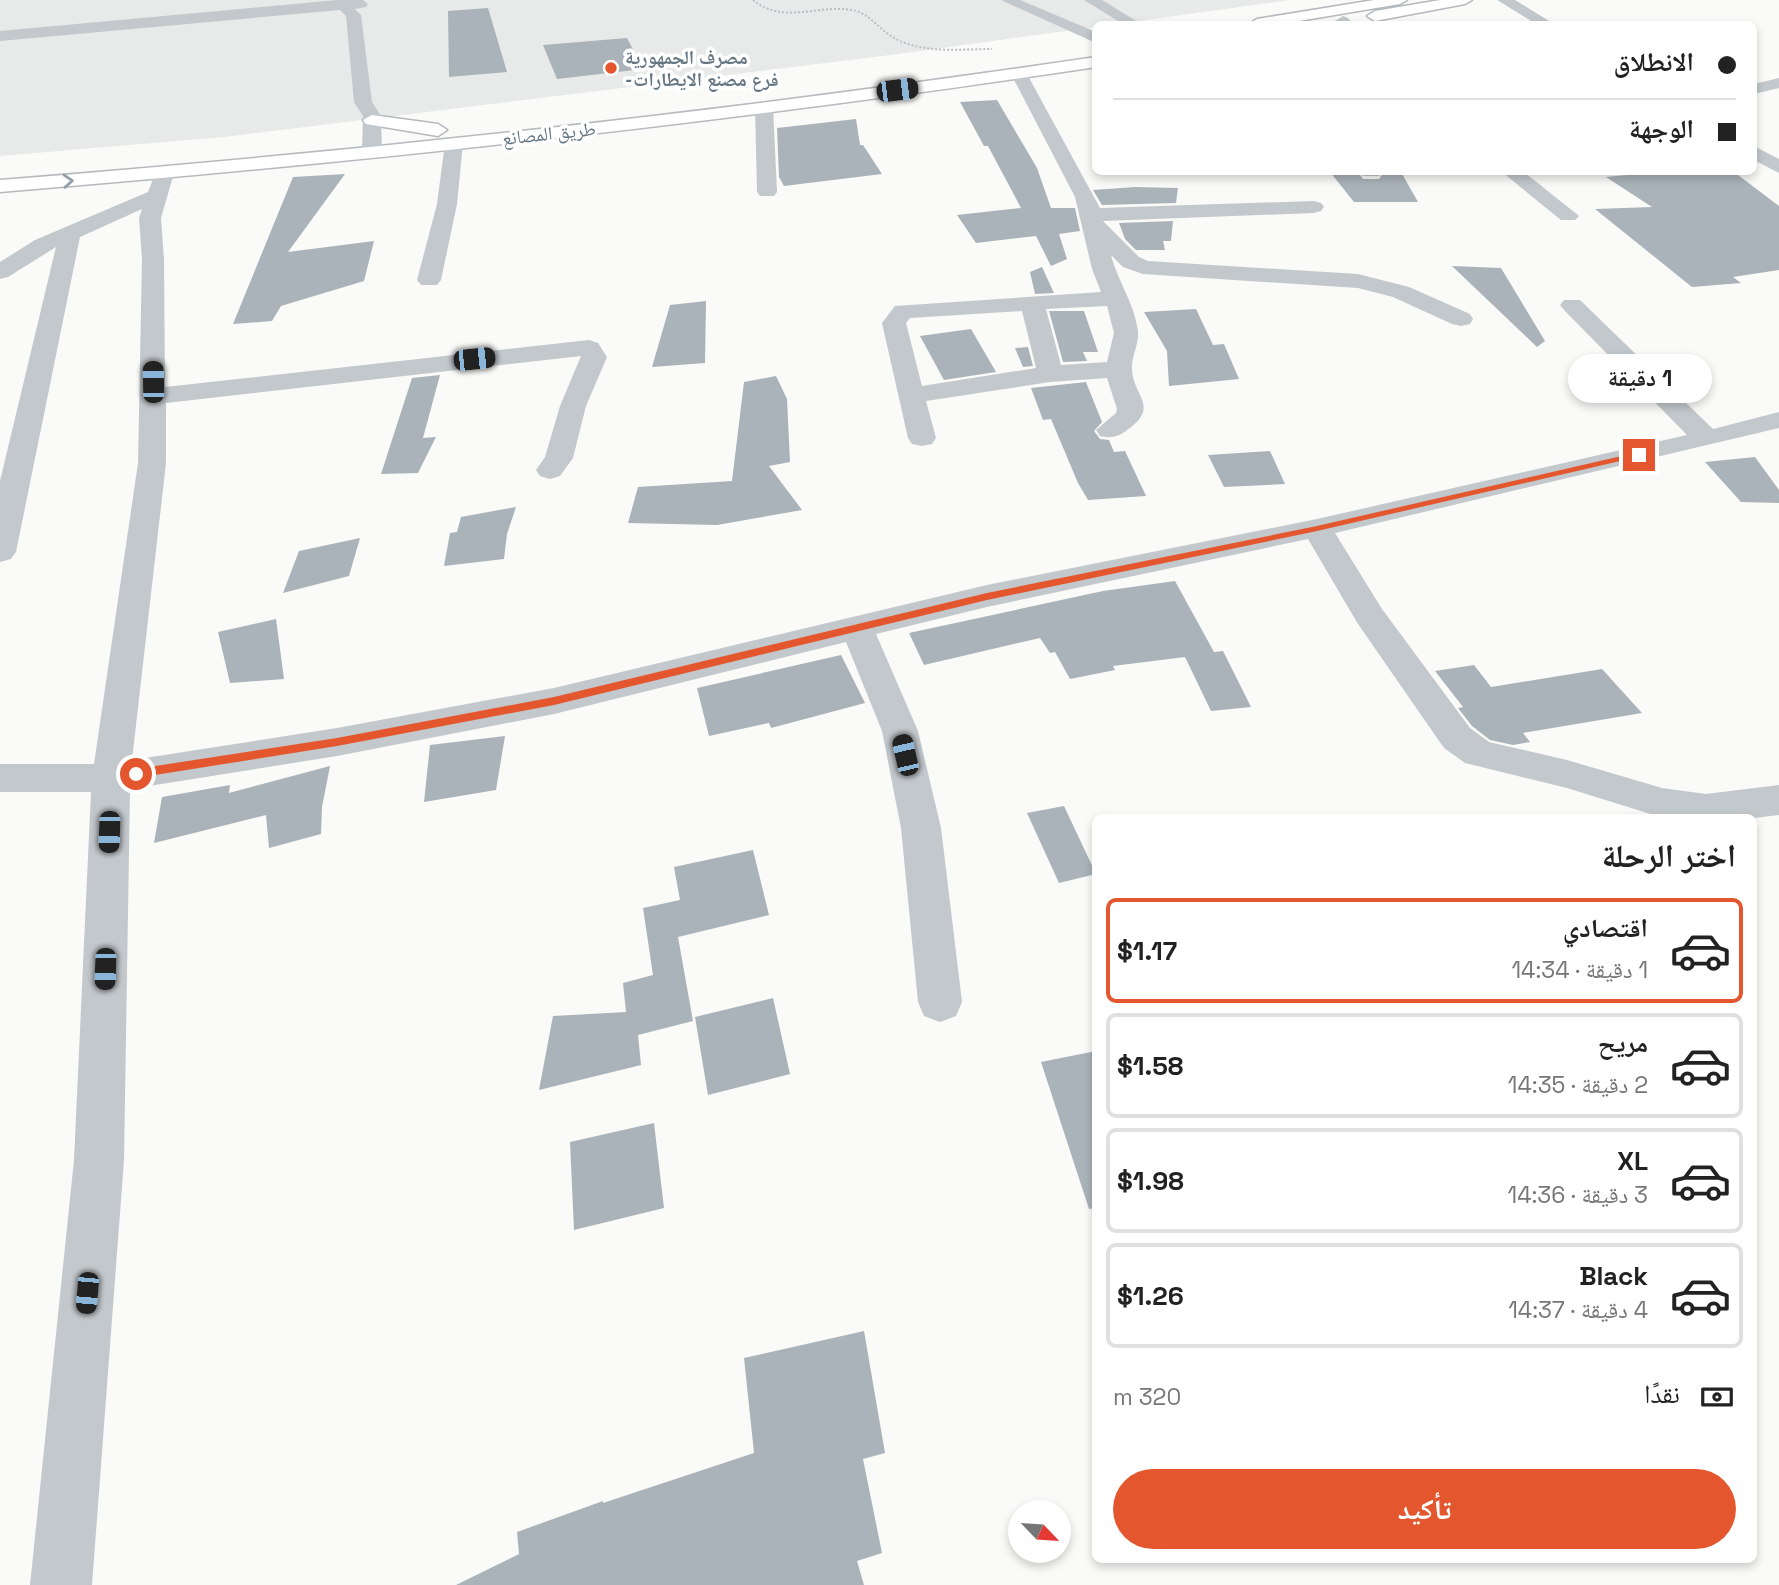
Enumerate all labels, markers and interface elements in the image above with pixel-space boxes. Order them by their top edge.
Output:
place label: مصرف الجمهورية -فرع مصنع الايطارات [625,45,779,92]
text: الانطلاق [1614,45,1694,79]
marker: مصرف الجمهورية -فرع مصنع الايطارات [603,60,619,76]
car [875,77,920,103]
text: الوجهة [1629,112,1694,146]
street label: طريق المصانع [501,116,597,151]
one-way arrow [63,173,74,188]
car [453,346,496,372]
callout: 1 دقيقة [1567,354,1711,402]
car [143,361,164,403]
text: 1 دقيقة [1608,363,1672,393]
route end [1623,439,1655,471]
car [891,732,920,778]
route start [120,758,152,790]
car [98,811,121,853]
text: اختر الرحلة [1602,836,1736,876]
text: اقتصادي [1563,911,1648,945]
icon: car [1669,919,1732,982]
text: $1.17 [1117,934,1177,968]
car [94,948,117,990]
text: 1 دقيقة · 14:34 [1512,955,1648,985]
text: مريح [1598,1026,1648,1060]
icon: car [1669,1034,1732,1097]
text: $1.58 [1117,1049,1183,1083]
text: 2 دقيقة · 14:35 [1508,1070,1648,1100]
text: XL [1617,1144,1648,1178]
icon: car [1669,1149,1732,1212]
text: $1.98 [1117,1164,1184,1198]
text: 3 دقيقة · 14:36 [1508,1180,1648,1210]
text: Black [1579,1259,1648,1293]
icon: car [1669,1264,1732,1327]
car [75,1271,100,1315]
text: $1.26 [1117,1279,1184,1313]
text: 4 دقيقة · 14:37 [1508,1295,1648,1325]
text: نقدًا [1644,1377,1680,1411]
icon: cash [1698,1378,1736,1416]
text: 320 m [1113,1382,1181,1412]
button: تأكيد [1113,1469,1736,1549]
north arrow [1008,1500,1071,1563]
map controls [1008,1500,1071,1563]

